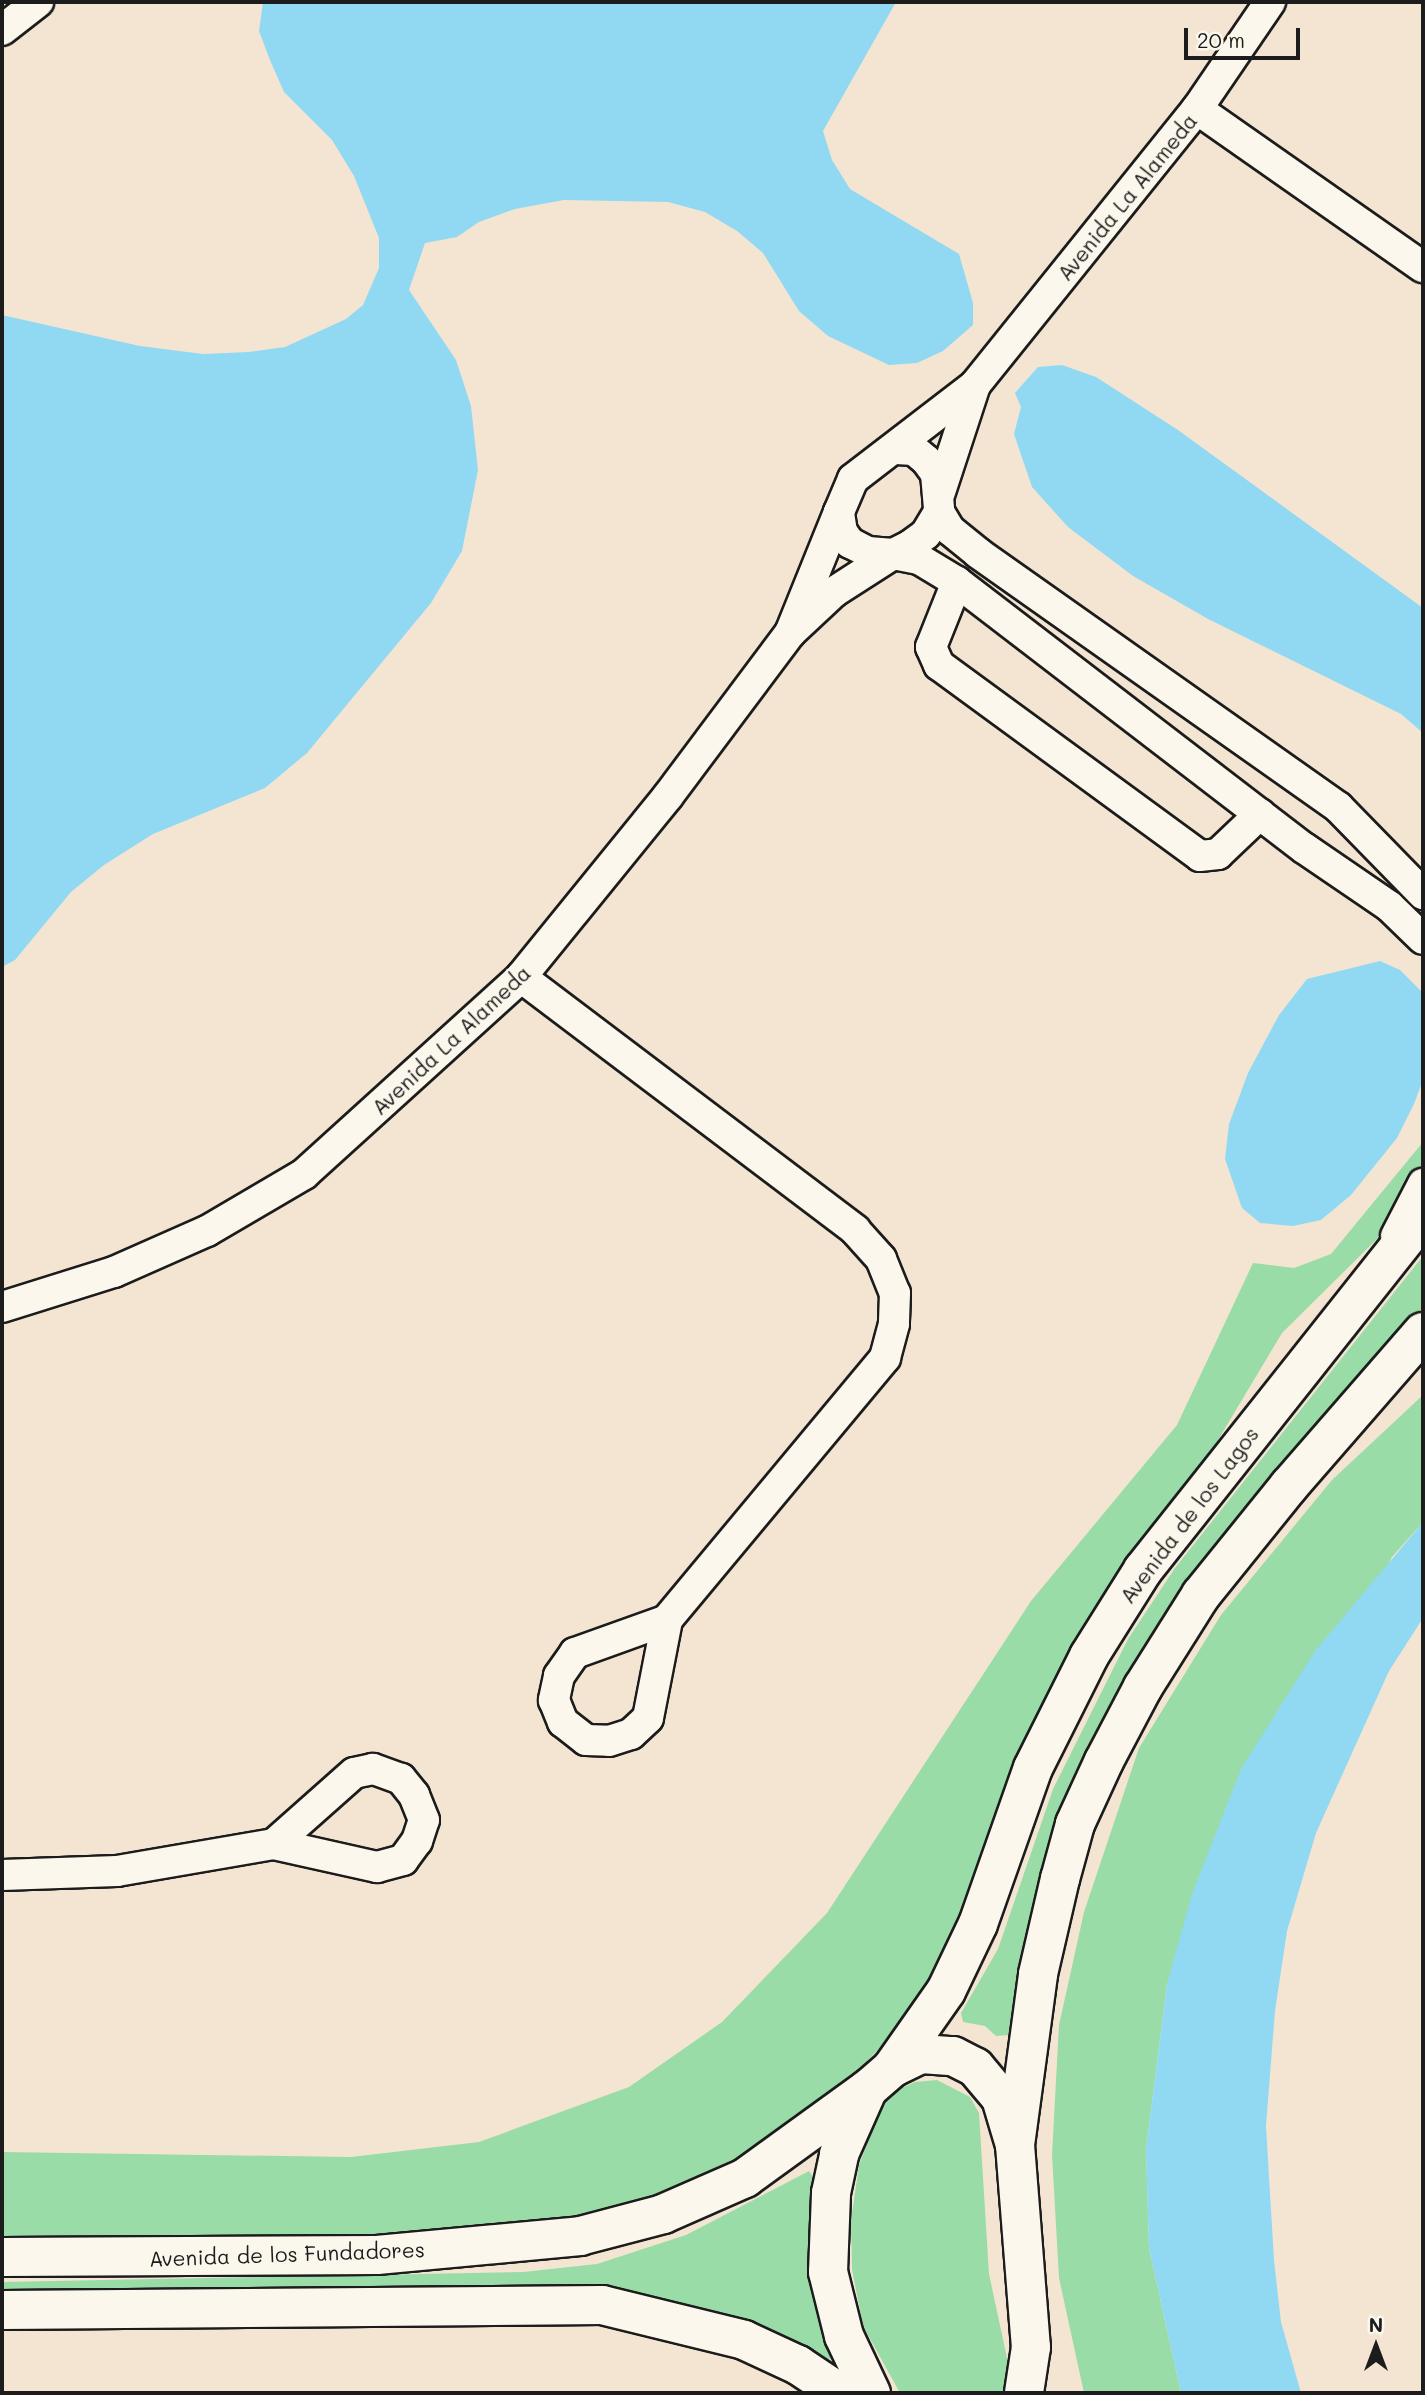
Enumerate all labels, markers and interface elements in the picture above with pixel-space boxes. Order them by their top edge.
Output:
scale bar [1187,14,1302,58]
text: 20 m [1197,26,1245,53]
street label: Avenida La Alameda [1052,108,1202,286]
street label: Avenida La Alameda [366,960,536,1120]
street label: Avenida de los Lagos [1114,1422,1264,1608]
street label: Avenida de los Fundadores [149,2237,425,2271]
north arrow [1341,2311,1411,2381]
text: N [1369,2312,1383,2337]

